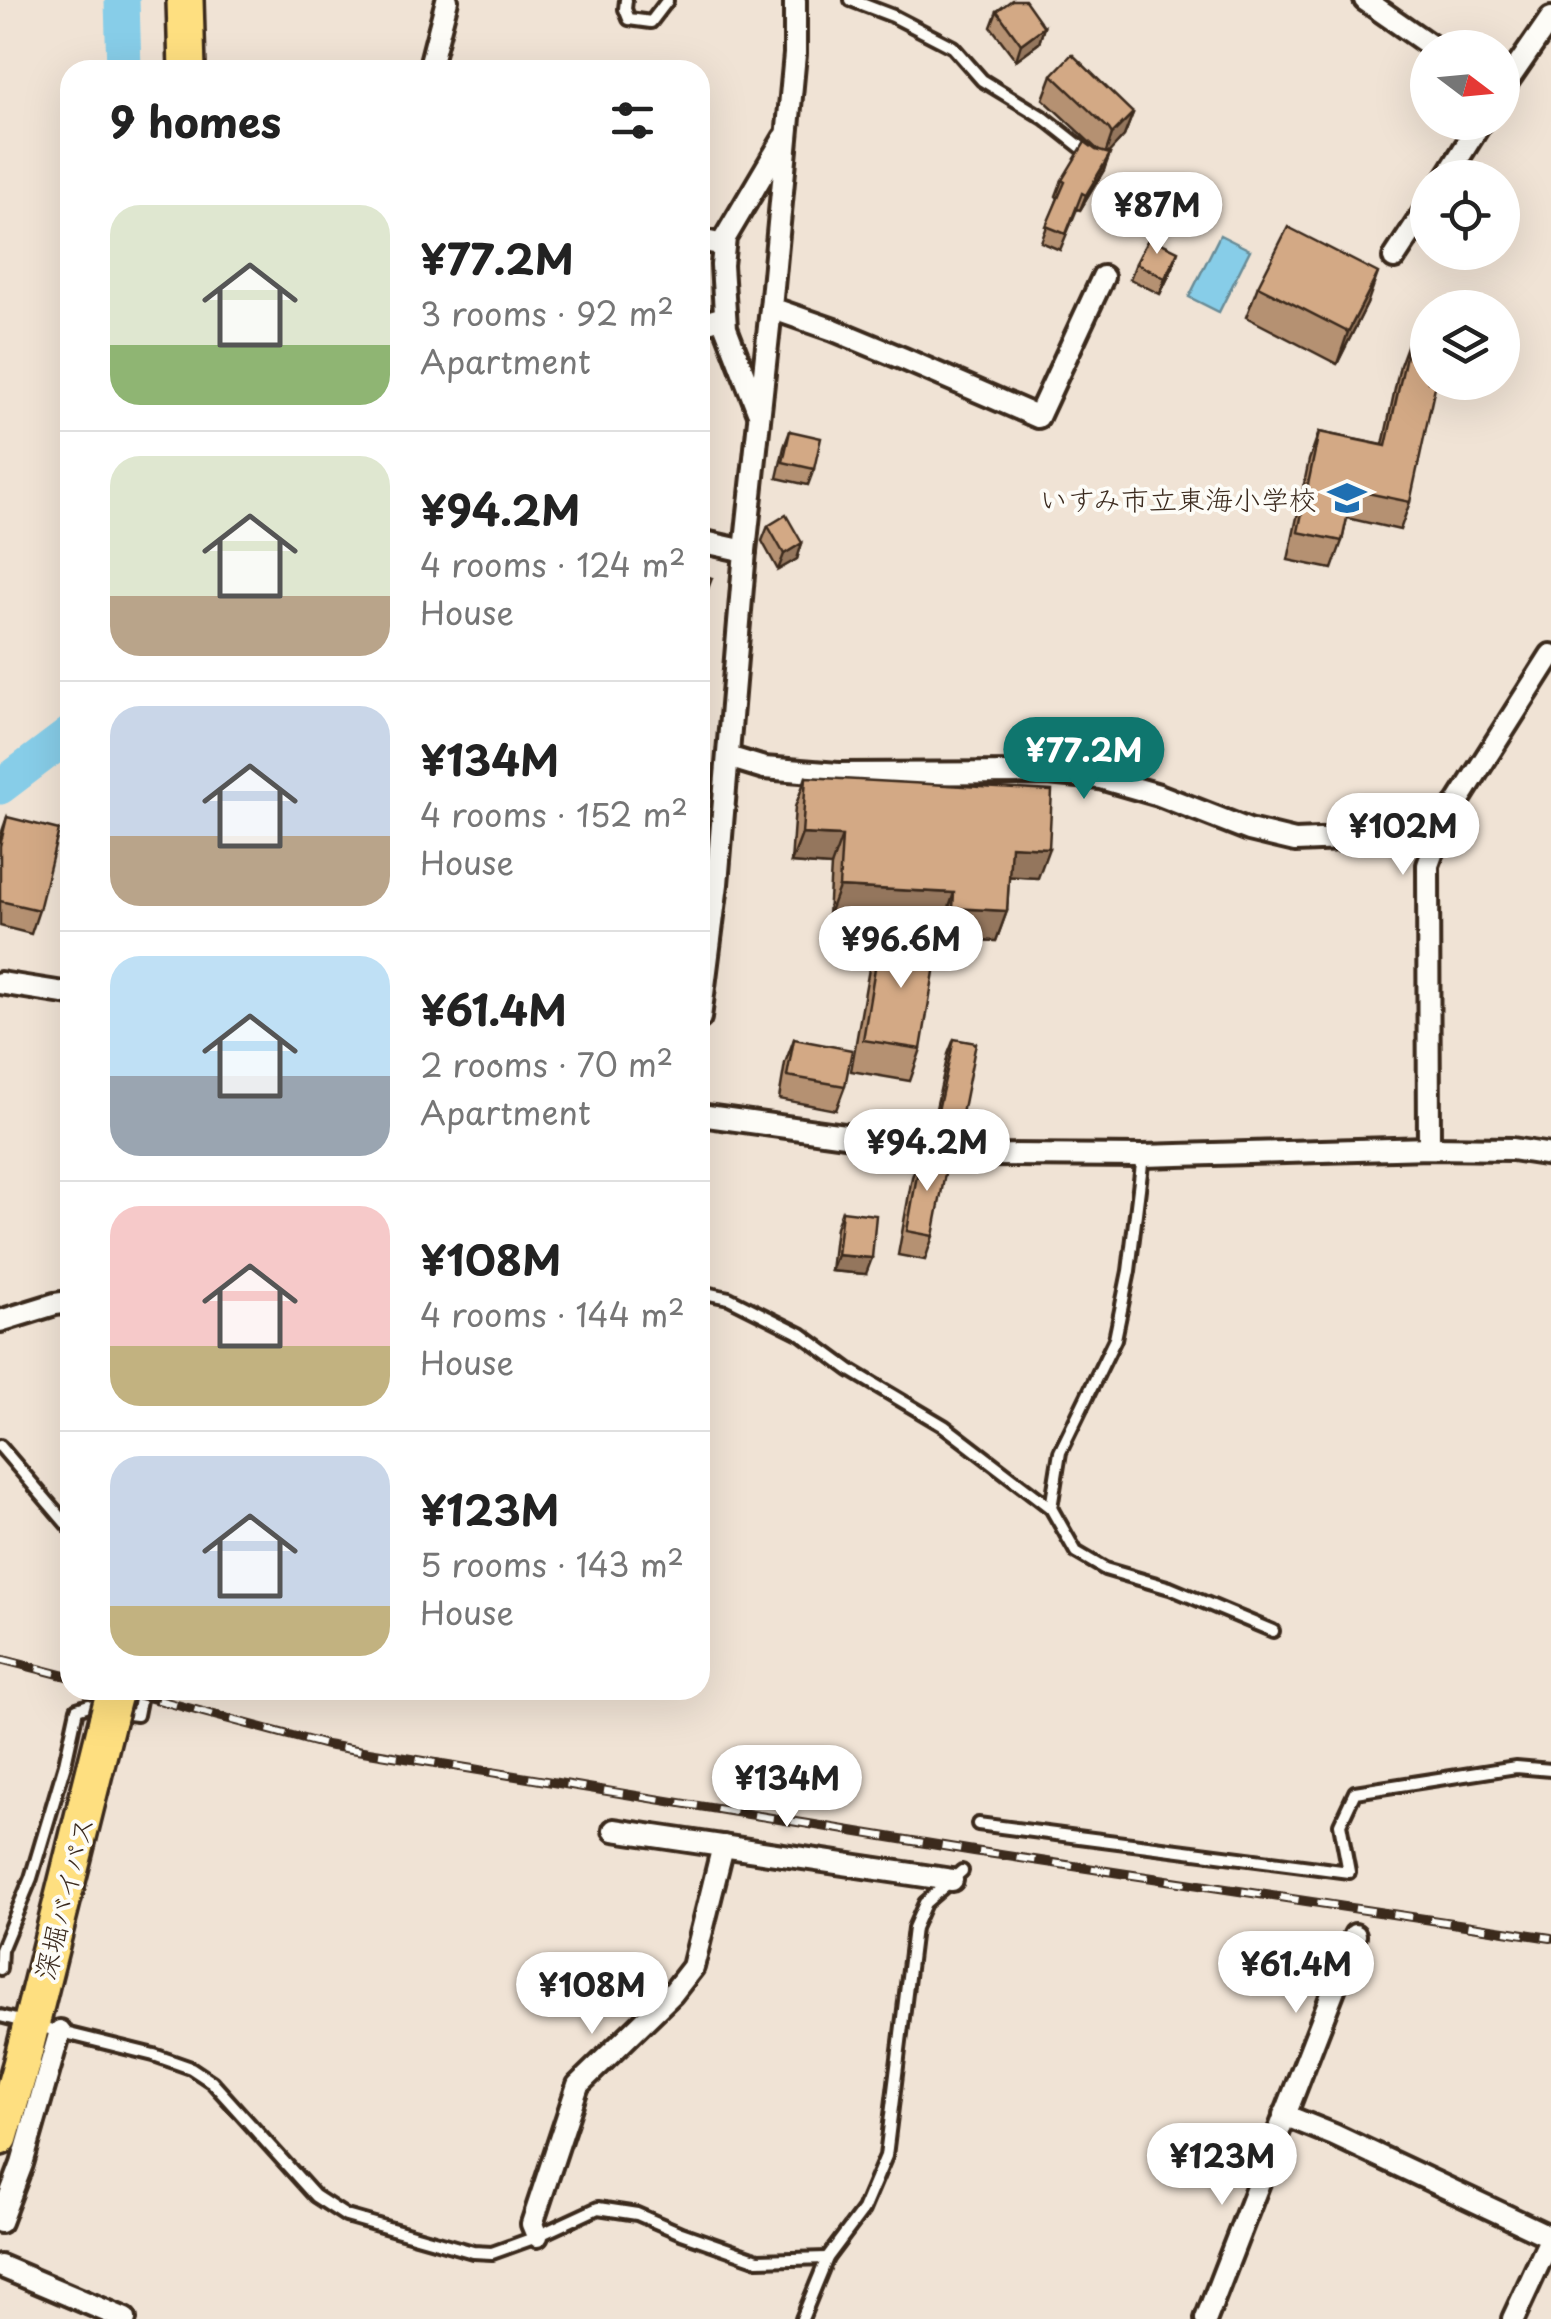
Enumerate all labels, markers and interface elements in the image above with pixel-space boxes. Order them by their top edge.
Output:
north arrow [1410,30,1520,140]
map controls [1410,30,1520,400]
text: 9 homes [110,89,281,152]
icon: filters [605,93,660,148]
button: locate [1410,160,1520,270]
pin: ¥87M [1098,172,1216,257]
text: ¥87M [1113,180,1201,228]
text: ¥77.2M [420,226,574,289]
icon: home [190,245,310,365]
text: 3 rooms · 92 m² [420,289,674,337]
button: layers [1410,290,1520,400]
text: Apartment [420,337,591,385]
text: ¥94.2M [420,477,580,540]
place label: いすみ市立東海小学校 [1039,477,1317,520]
school or university icon: いすみ市立東海小学校 [1326,477,1368,519]
icon: home [190,496,310,616]
text: 4 rooms · 124 m² [420,540,686,588]
text: House [420,588,514,636]
pin: ¥77.2M [1003,717,1165,802]
text: ¥77.2M [1025,725,1143,773]
text: ¥134M [420,727,559,790]
icon: home [190,746,310,866]
text: 4 rooms · 152 m² [420,790,688,838]
pin: ¥102M [1333,793,1473,878]
text: ¥102M [1348,801,1458,849]
text: House [420,838,514,886]
pin: ¥96.6M [820,906,982,991]
text: ¥96.6M [841,914,961,962]
text: ¥61.4M [420,977,567,1040]
icon: home [190,996,310,1116]
text: 2 rooms · 70 m² [420,1040,673,1088]
text: Apartment [420,1088,591,1136]
pin: ¥94.2M [846,1109,1008,1194]
text: ¥94.2M [866,1117,988,1165]
text: ¥108M [420,1227,561,1290]
icon: home [190,1246,310,1366]
text: 4 rooms · 144 m² [420,1290,685,1338]
text: House [420,1338,514,1386]
text: ¥123M [420,1477,559,1540]
icon: home [190,1496,310,1616]
text: 5 rooms · 143 m² [420,1540,684,1588]
text: House [420,1588,514,1636]
pin: ¥134M [717,1745,857,1830]
text: ¥134M [734,1753,840,1801]
street label: 深堀バイパス [22,1812,104,1984]
pin: ¥61.4M [1215,1931,1377,2016]
text: ¥61.4M [1240,1939,1352,1987]
pin: ¥108M [522,1952,662,2037]
text: ¥108M [538,1960,646,2008]
pin: ¥123M [1152,2123,1292,2208]
text: ¥123M [1169,2131,1275,2179]

